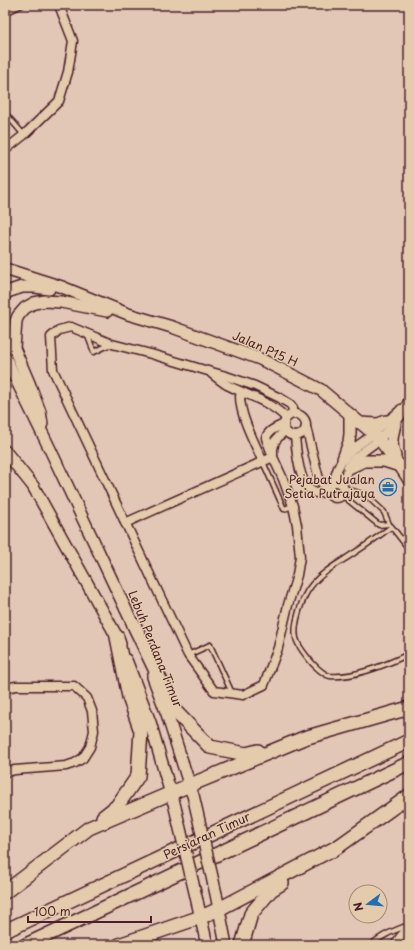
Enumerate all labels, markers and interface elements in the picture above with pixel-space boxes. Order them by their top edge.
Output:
street label: Jalan P15 H [230,326,301,371]
place label: Pejabat Jualan Setia Putrajaya [284,470,375,502]
office icon: Pejabat Jualan Setia Putrajaya [378,477,398,497]
street label: Lebuh Perdana Timur [124,587,188,710]
street label: Persiaran Timur [160,807,253,863]
north arrow [348,884,388,924]
scale bar [28,898,151,924]
text: N [348,900,367,913]
text: 100 m [34,902,71,920]

